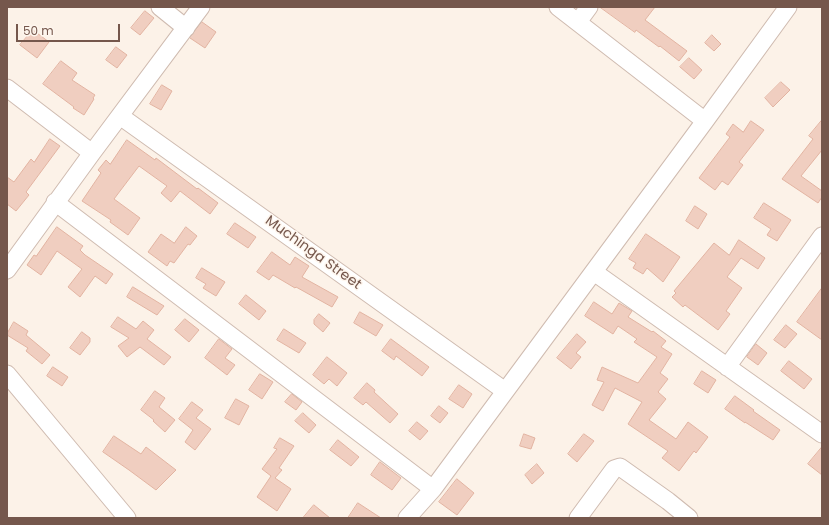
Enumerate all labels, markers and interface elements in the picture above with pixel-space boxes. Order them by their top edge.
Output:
scale bar [18,16,122,42]
text: 50 m [23,22,54,39]
street label: Muchinga Street [262,213,364,293]

